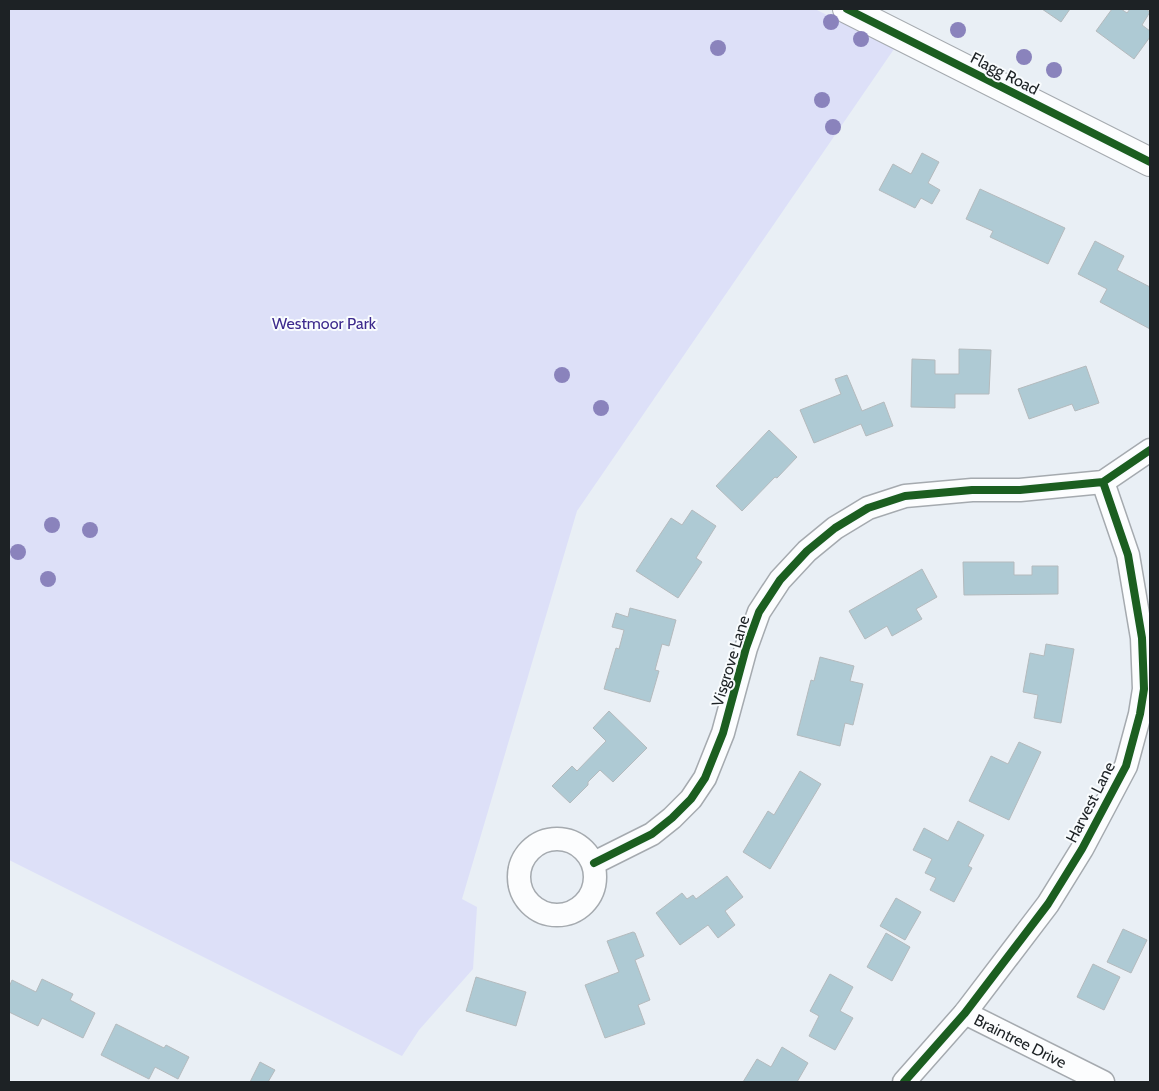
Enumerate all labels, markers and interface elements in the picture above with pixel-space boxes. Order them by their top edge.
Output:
street label: Flagg Road [967,48,1042,99]
park label: Westmoor Park [272,314,377,333]
street label: Visgrove Lane [708,613,753,709]
street label: Harvest Lane [1062,759,1119,846]
street label: Braintree Drive [971,1010,1069,1072]

